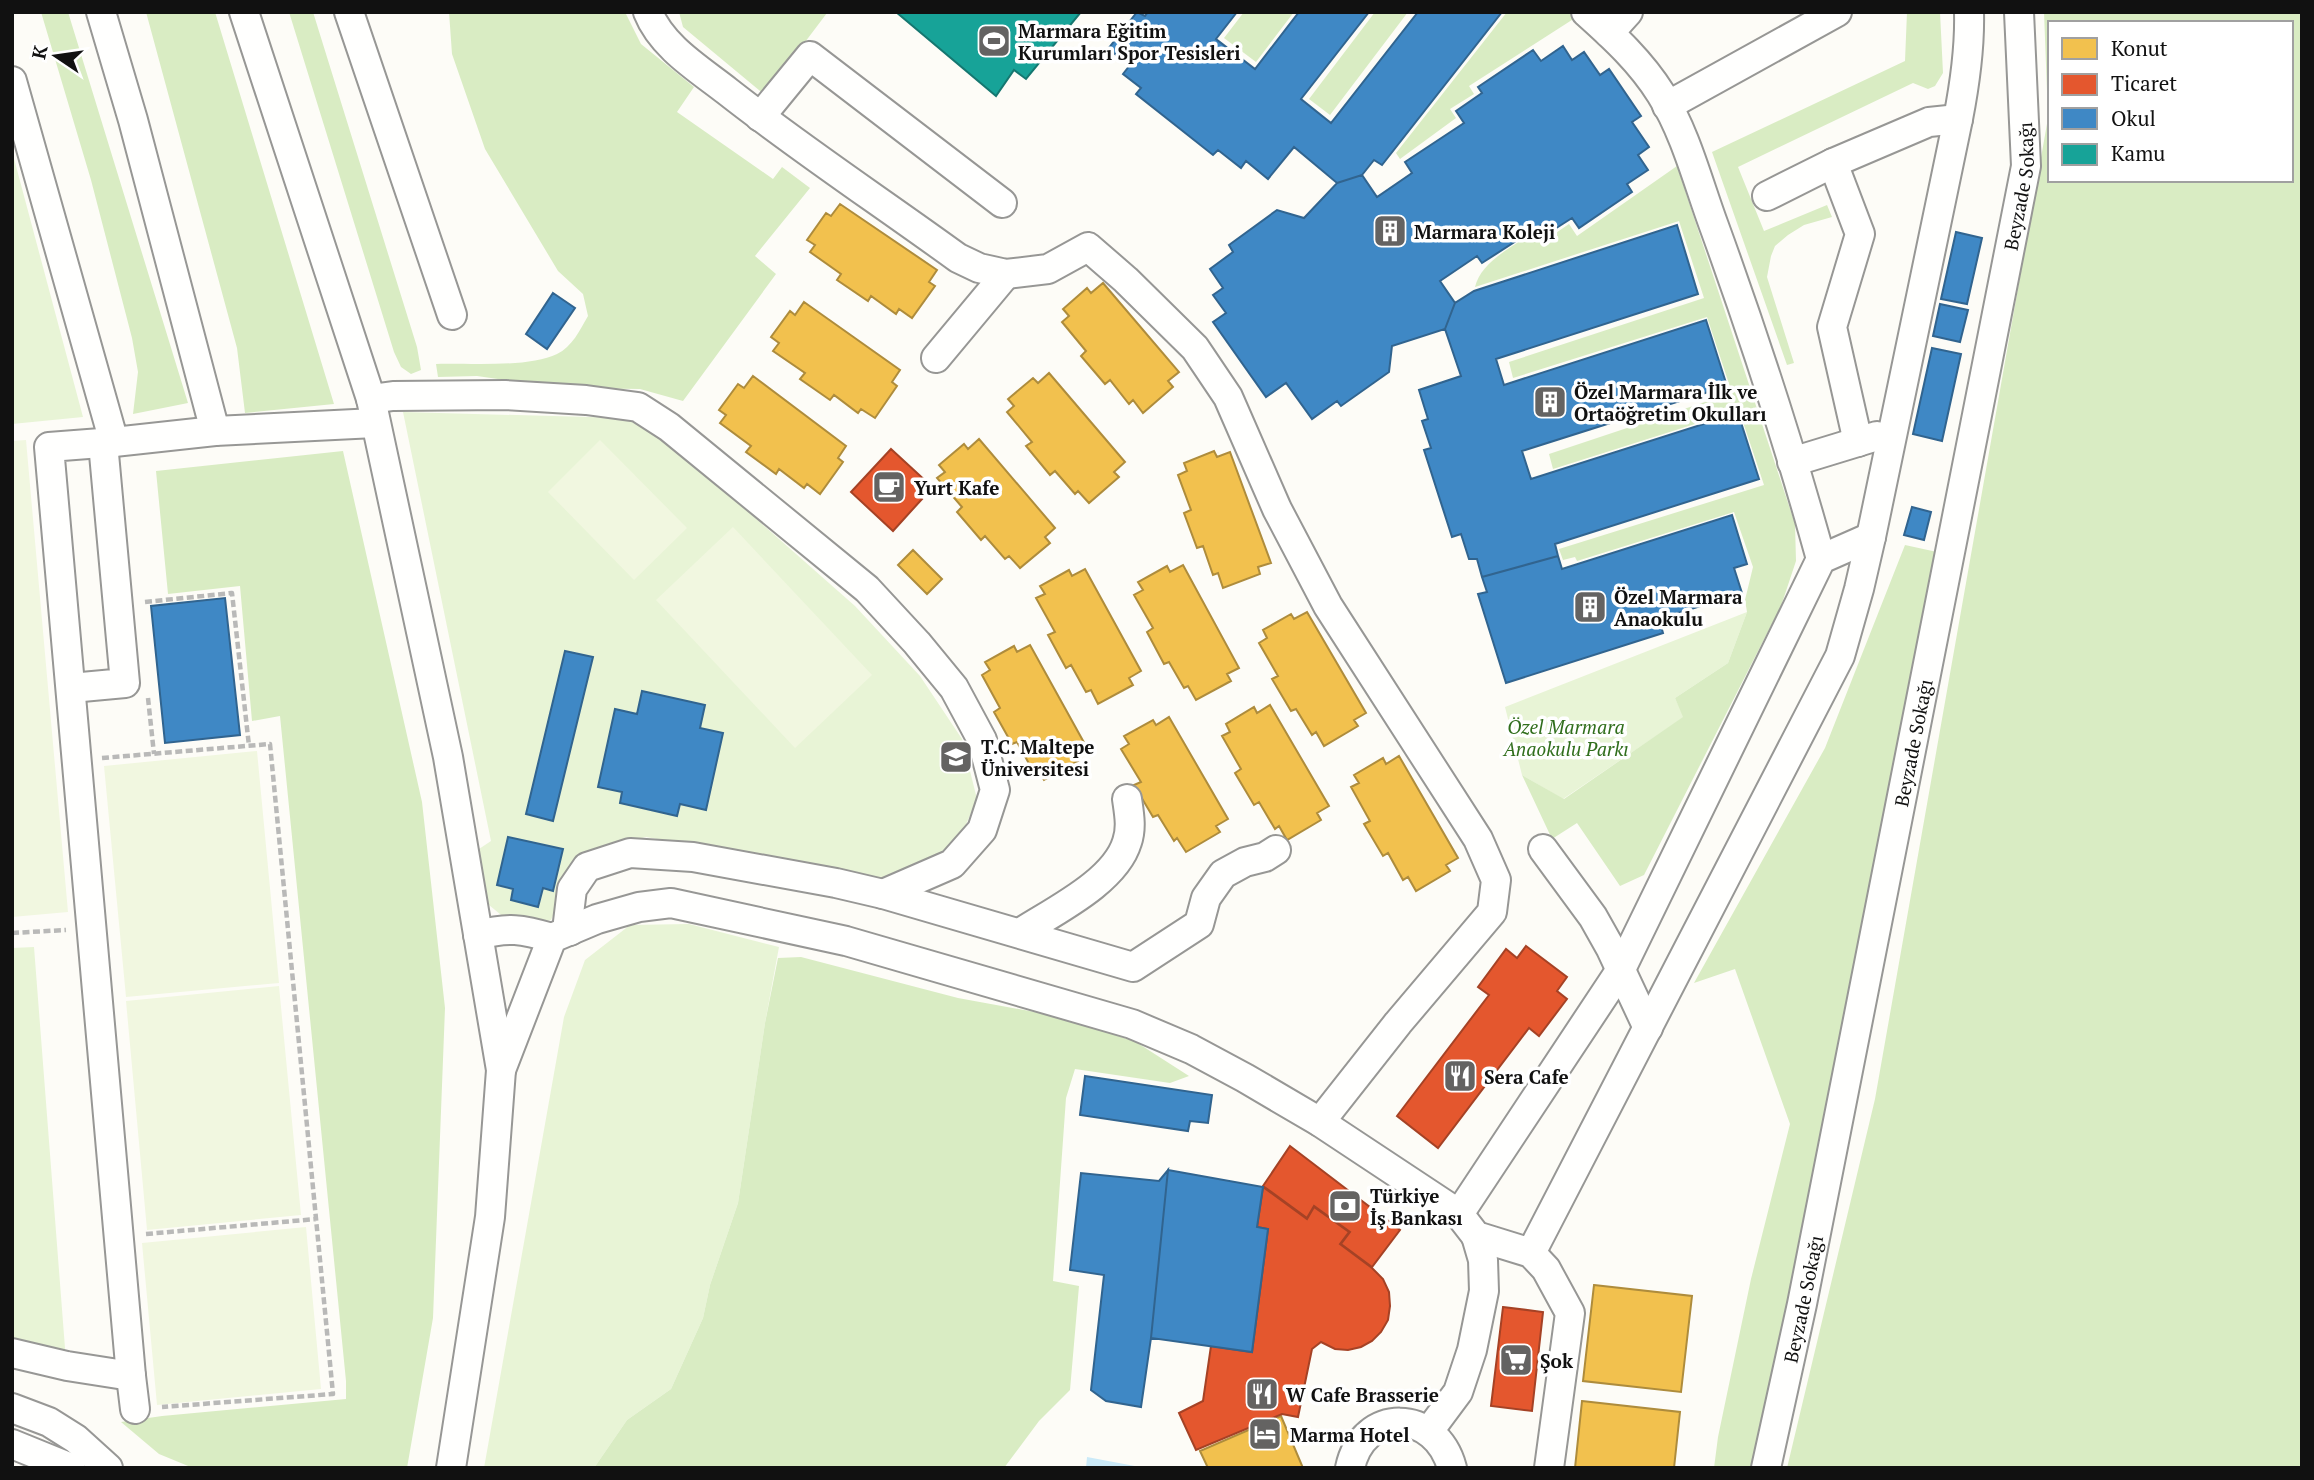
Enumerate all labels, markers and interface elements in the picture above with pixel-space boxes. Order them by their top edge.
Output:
place label: Marmara Eğitim Kurumları Spor Tesisleri [1018,18,1241,65]
north arrow [21,21,91,91]
legend [2048,21,2293,182]
sports icon: Marmara Eğitim Kurumları Spor Tesisleri [975,22,1013,60]
text: Konut [2111,34,2168,62]
text: K [25,42,53,61]
text: Ticaret [2111,69,2177,97]
text: Okul [2111,104,2156,132]
street label: Beyzade Sokağı [1997,121,2039,252]
text: Kamu [2111,139,2165,167]
building icon: Marmara Koleji [1371,212,1409,250]
place label: Marmara Koleji [1414,219,1555,244]
place label: Özel Marmara İlk ve Ortaöğretim Okulları [1574,379,1767,426]
building icon: Özel Marmara İlk ve Ortaöğretim Okulları [1531,383,1569,421]
cafe icon: Yurt Kafe [870,468,908,506]
place label: Yurt Kafe [914,475,999,500]
place label: Özel Marmara Anaokulu [1614,584,1743,631]
building icon: Özel Marmara Anaokulu [1571,588,1609,626]
street label: Beyzade Sokağı [1888,677,1937,809]
park label: Özel Marmara Anaokulu Parkı [1502,714,1629,761]
place label: T.C. Maltepe Üniversitesi [981,734,1094,781]
school or university icon: T.C. Maltepe Üniversitesi [937,738,975,776]
restaurant icon: Sera Cafe [1441,1057,1479,1095]
place label: Sera Cafe [1484,1064,1569,1089]
place label: Türkiye İş Bankası [1370,1183,1463,1230]
bank icon: Türkiye İş Bankası [1326,1187,1364,1225]
street label: Beyzade Sokağı [1777,1233,1828,1365]
supermarket icon: Şok [1497,1341,1535,1379]
place label: Şok [1540,1348,1574,1374]
restaurant icon: W Cafe Brasserie [1243,1375,1281,1413]
place label: W Cafe Brasserie [1286,1382,1439,1407]
hotel icon: Marma Hotel [1246,1415,1284,1453]
place label: Marma Hotel [1290,1422,1410,1447]

